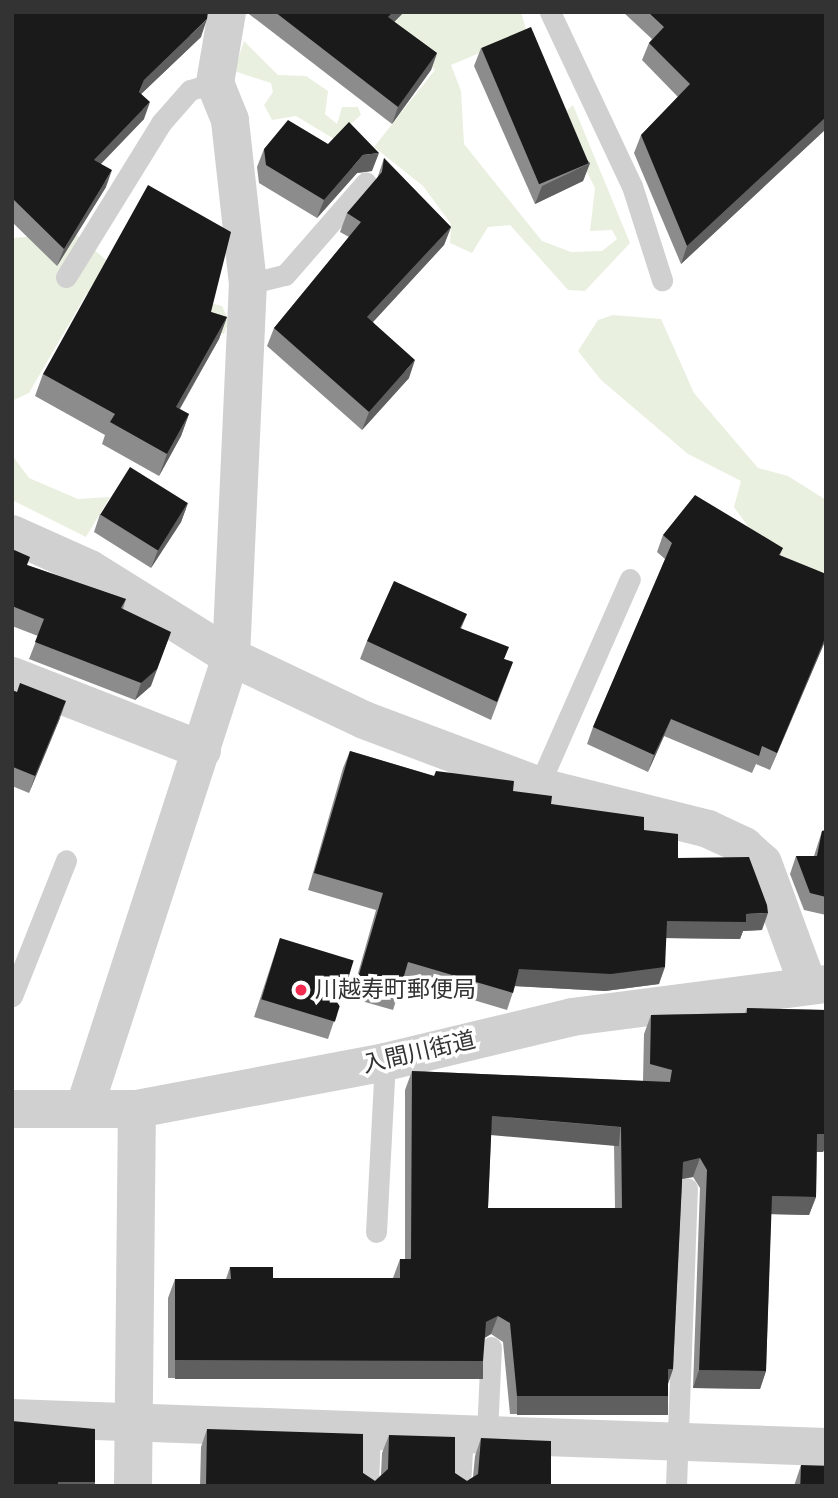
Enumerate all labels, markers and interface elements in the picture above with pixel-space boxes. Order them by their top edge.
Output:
place label: 川越寿町郵便局 [315,976,476,1004]
marker: 川越寿町郵便局 [293,982,309,998]
street label: 入間川街道 [360,1027,478,1079]

